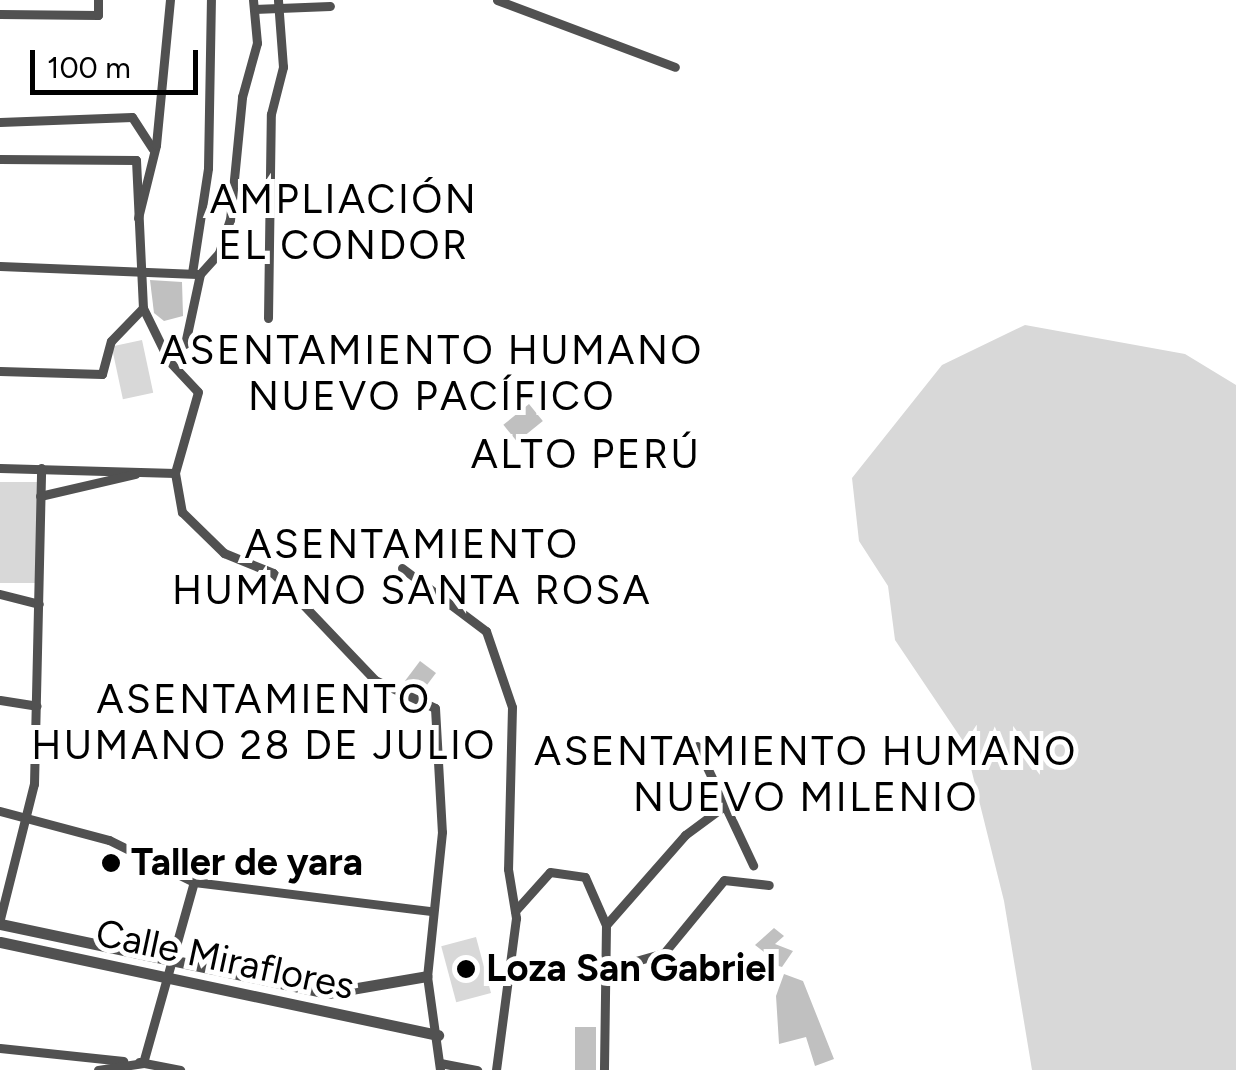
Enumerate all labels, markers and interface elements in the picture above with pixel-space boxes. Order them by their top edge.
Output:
scale bar [35,30,202,92]
text: 100 m [47,49,131,86]
district label: AMPLIACIÓN EL CONDOR [210,175,478,269]
district label: ASENTAMIENTO HUMANO NUEVO PACÍFICO [160,326,704,420]
district label: ALTO PERÚ [471,430,701,478]
district label: ASENTAMIENTO HUMANO SANTA ROSA [172,520,652,614]
district label: ASENTAMIENTO HUMANO 28 DE JULIO [31,675,497,769]
district label: ASENTAMIENTO HUMANO NUEVO MILENIO [534,727,1078,821]
place label: Taller de yara [131,840,363,886]
marker: Taller de yara [100,852,122,874]
street label: Calle Miraflores [92,910,358,1010]
place label: Loza San Gabriel [486,946,776,992]
marker: Loza San Gabriel [455,958,477,980]

